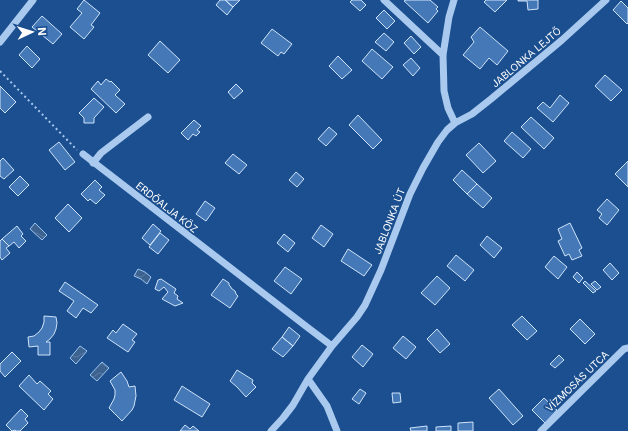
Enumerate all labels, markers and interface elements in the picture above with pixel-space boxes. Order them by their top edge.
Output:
north arrow [12,12,52,52]
street label: JABLONKA LEJTŐ [489,24,563,90]
text: N [35,27,49,36]
street label: ERDŐALJA KÖZ [134,179,200,235]
street label: JABLONKA ÚT [370,186,407,256]
street label: VÍZMOSÁS UTCA [542,347,611,414]

